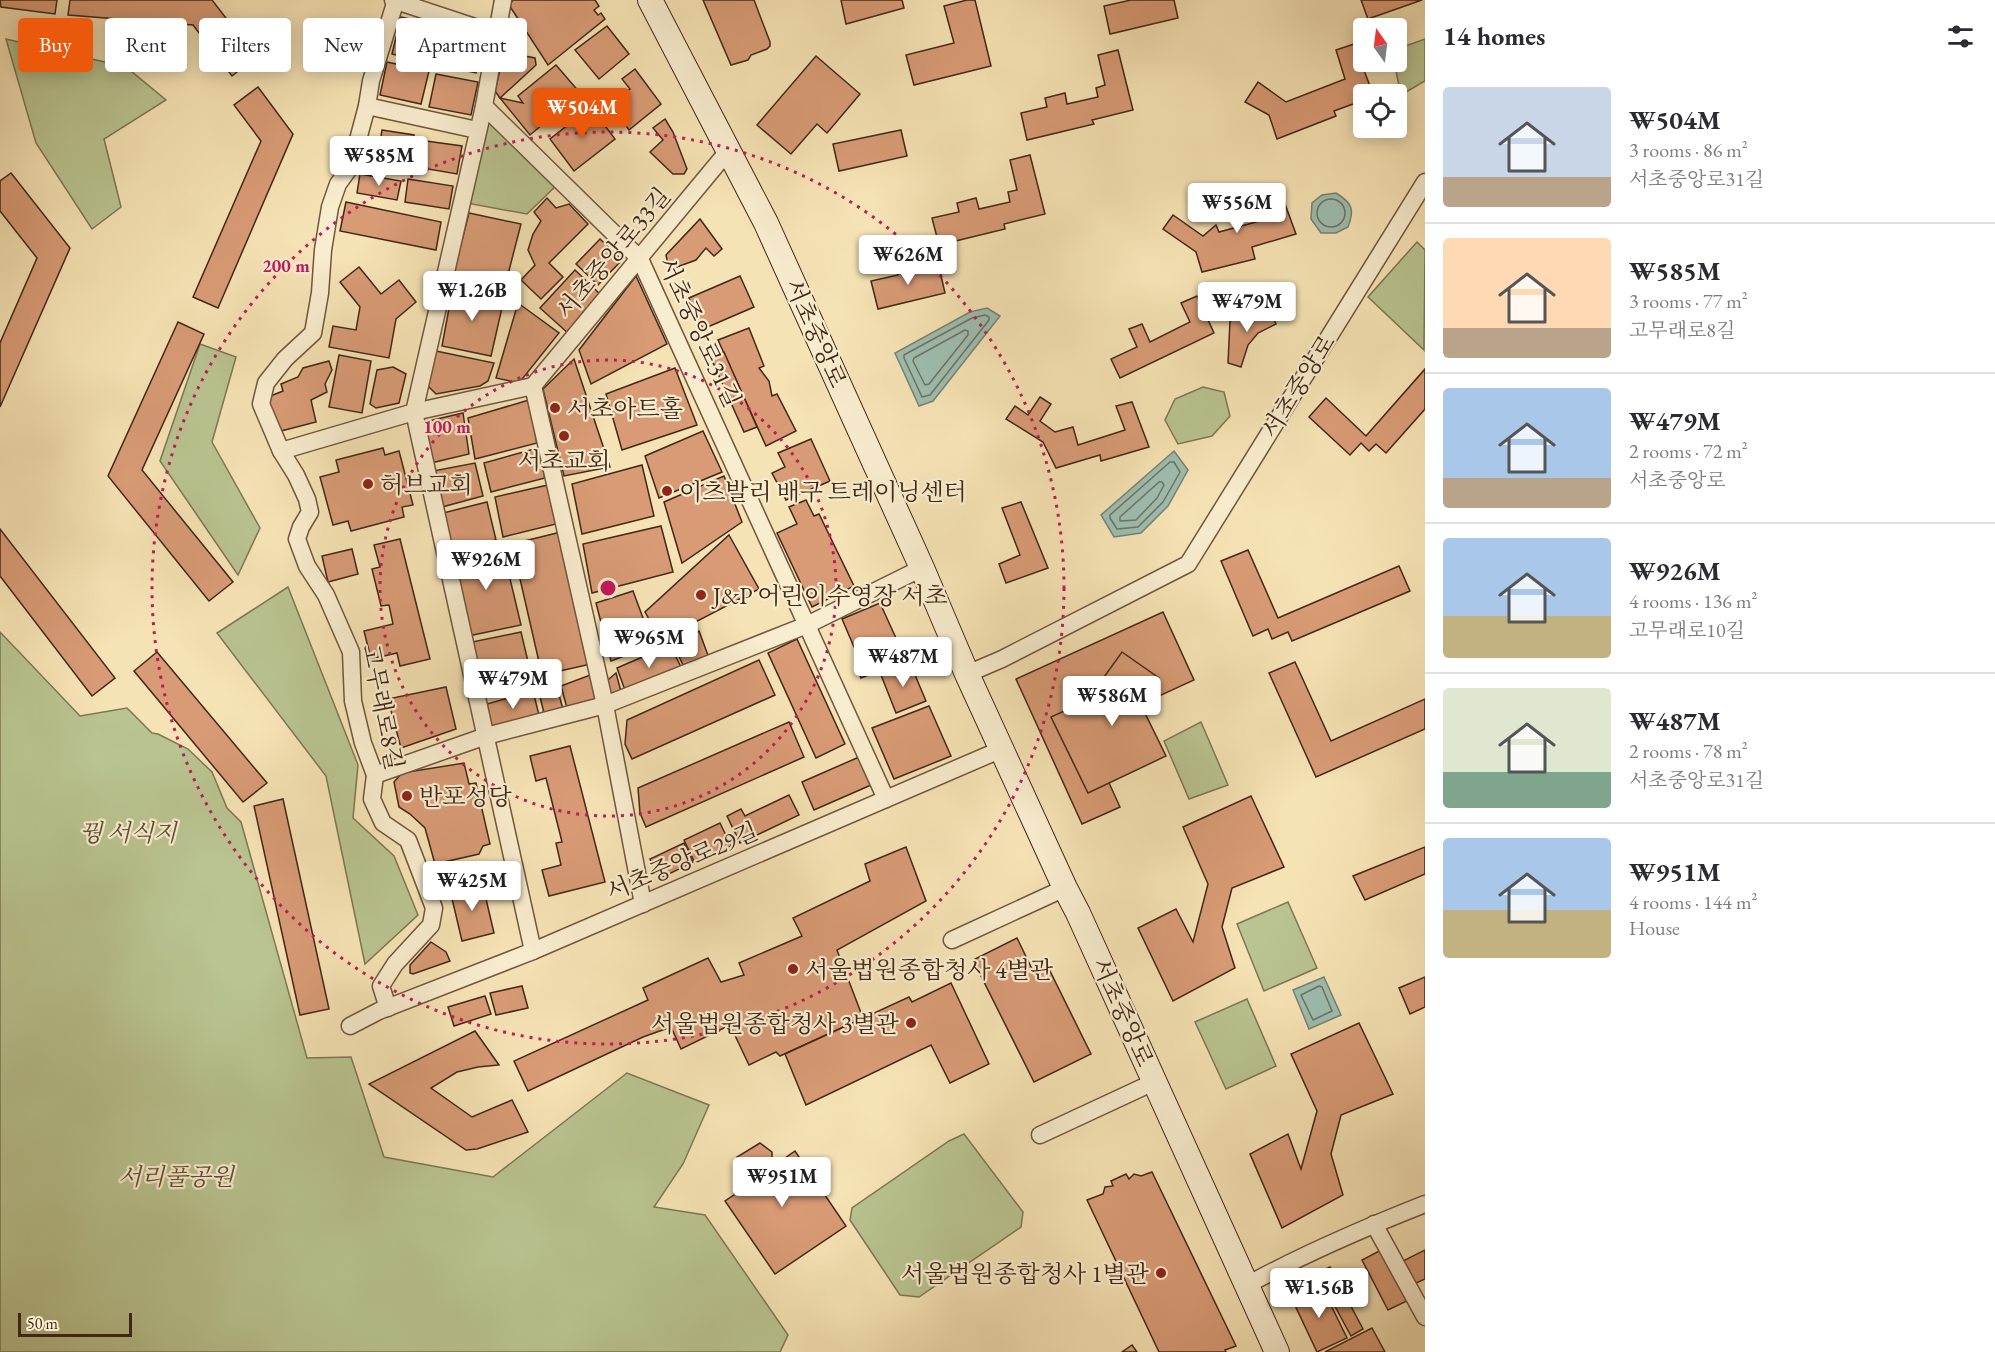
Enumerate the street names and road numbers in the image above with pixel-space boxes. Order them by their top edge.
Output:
street label: 서초중앙로33길 [549,181,677,325]
street label: 서초중앙로31길 [652,252,748,412]
street label: 서초중앙로 [778,274,854,392]
street label: 서초중앙로 [1254,329,1342,443]
street label: 고무래로8길 [356,641,410,773]
street label: 서초중앙로29길 [601,815,763,907]
street label: 서초중앙로 [1085,953,1161,1071]

